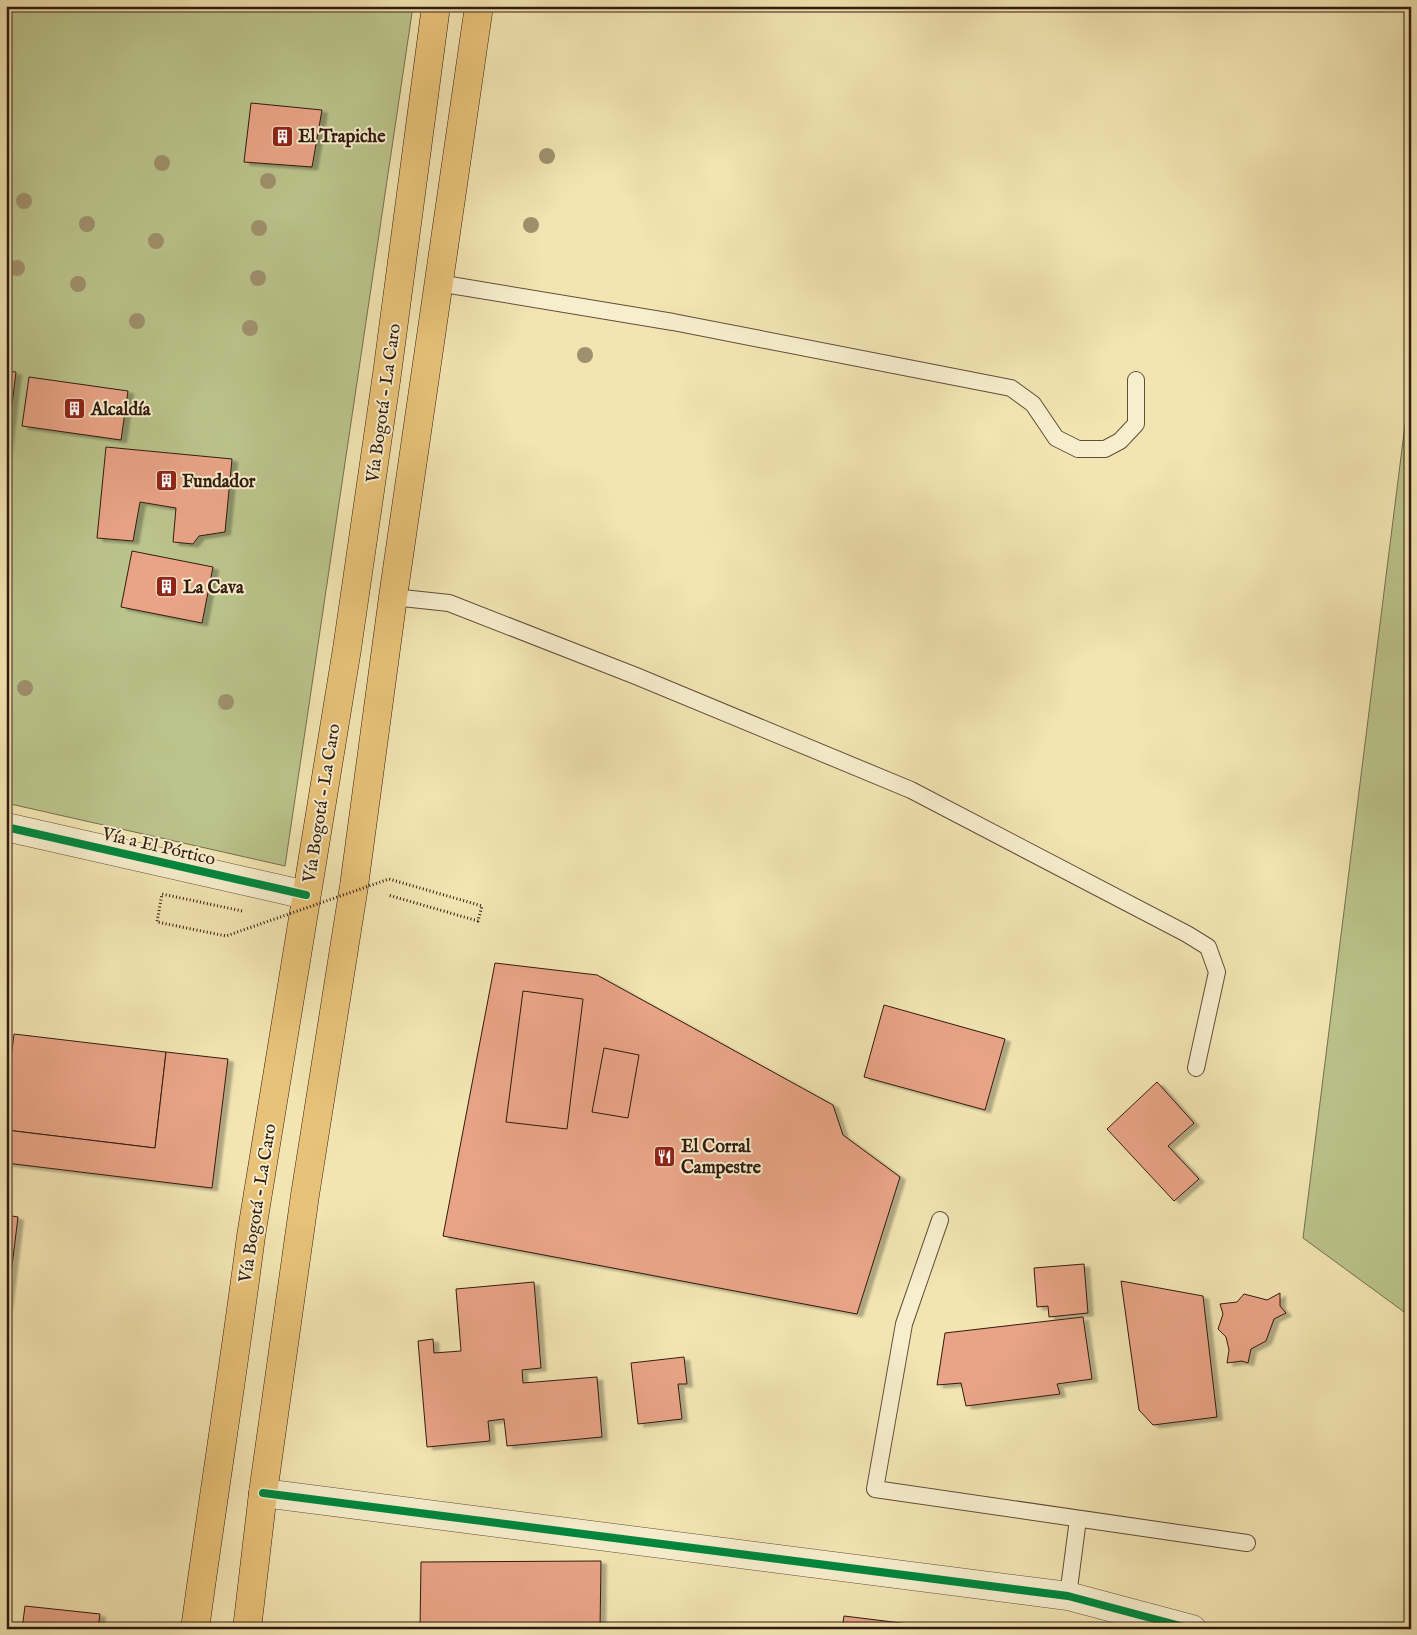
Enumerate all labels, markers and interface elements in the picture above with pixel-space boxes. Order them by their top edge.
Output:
building icon: El Trapiche [270,124,294,148]
place label: El Trapiche [298,126,386,149]
street label: Vía Bogotá - La Caro [362,322,407,485]
building icon: Alcaldía [63,397,87,421]
place label: Alcaldía [90,399,152,422]
building icon: Fundador [154,469,178,493]
place label: Fundador [182,471,256,494]
building icon: La Cava [155,575,179,599]
place label: La Cava [183,577,245,600]
street label: Vía Bogotá - La Caro [298,722,346,885]
street label: Vía a El Pórtico [99,823,218,872]
street label: Vía Bogotá - La Caro [234,1122,282,1285]
place label: El Corral Campestre [681,1136,762,1180]
restaurant icon: El Corral Campestre [653,1144,677,1168]

